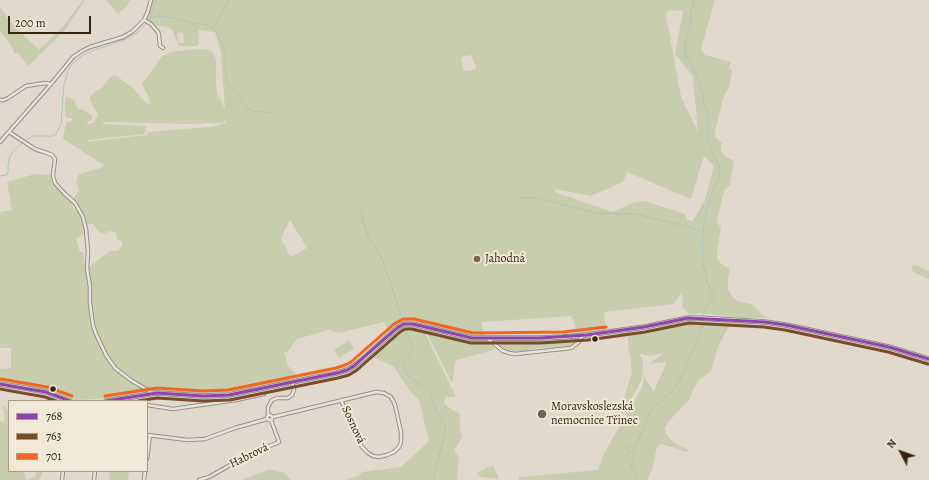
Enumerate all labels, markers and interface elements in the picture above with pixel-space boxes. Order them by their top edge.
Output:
scale bar [10,8,93,34]
text: 200 m [15,15,46,31]
place label: Jahodná [485,252,525,266]
marker: Jahodná [472,254,482,264]
unlabelled marker [590,334,600,344]
unlabelled marker [48,384,58,394]
legend [8,400,148,472]
place label: Moravskoslezská nemocnice Třinec [551,400,638,428]
street label: Sosnová [338,404,368,446]
text: 768 [46,408,62,424]
marker: Moravskoslezská nemocnice Třinec [536,408,548,420]
text: 763 [46,428,62,444]
north arrow [881,432,921,472]
text: N [883,436,900,452]
street label: Habrová [227,440,271,472]
text: 701 [46,448,62,464]

